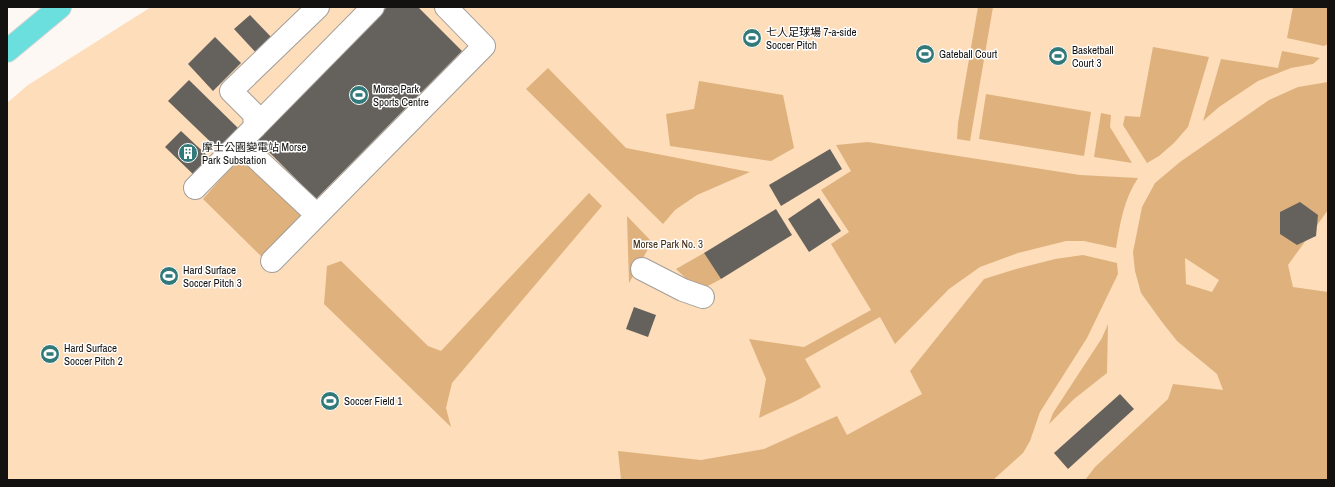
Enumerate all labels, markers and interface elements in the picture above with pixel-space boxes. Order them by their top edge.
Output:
place label: 七人足球場 7-a-side Soccer Pitch [766,25,857,52]
sports icon: 七人足球場 7-a-side Soccer Pitch [741,27,763,49]
sports icon: Gateball Court [914,43,936,65]
place label: Basketball Court 3 [1072,43,1114,70]
sports icon: Basketball Court 3 [1047,45,1069,67]
place label: Gateball Court [939,47,998,61]
place label: Morse Park Sports Centre [373,82,429,109]
sports icon: Morse Park Sports Centre [348,84,370,106]
place label: 摩士公園變電站 Morse Park Substation [202,140,307,167]
building icon: 摩士公園變電站 Morse Park Substation [177,142,199,164]
park label: Morse Park No. 3 [633,237,703,251]
place label: Hard Surface Soccer Pitch 3 [183,263,242,290]
sports icon: Hard Surface Soccer Pitch 3 [158,265,180,287]
place label: Hard Surface Soccer Pitch 2 [64,341,123,368]
sports icon: Hard Surface Soccer Pitch 2 [39,343,61,365]
sports icon: Soccer Field 1 [319,390,341,412]
place label: Soccer Field 1 [344,394,402,408]

